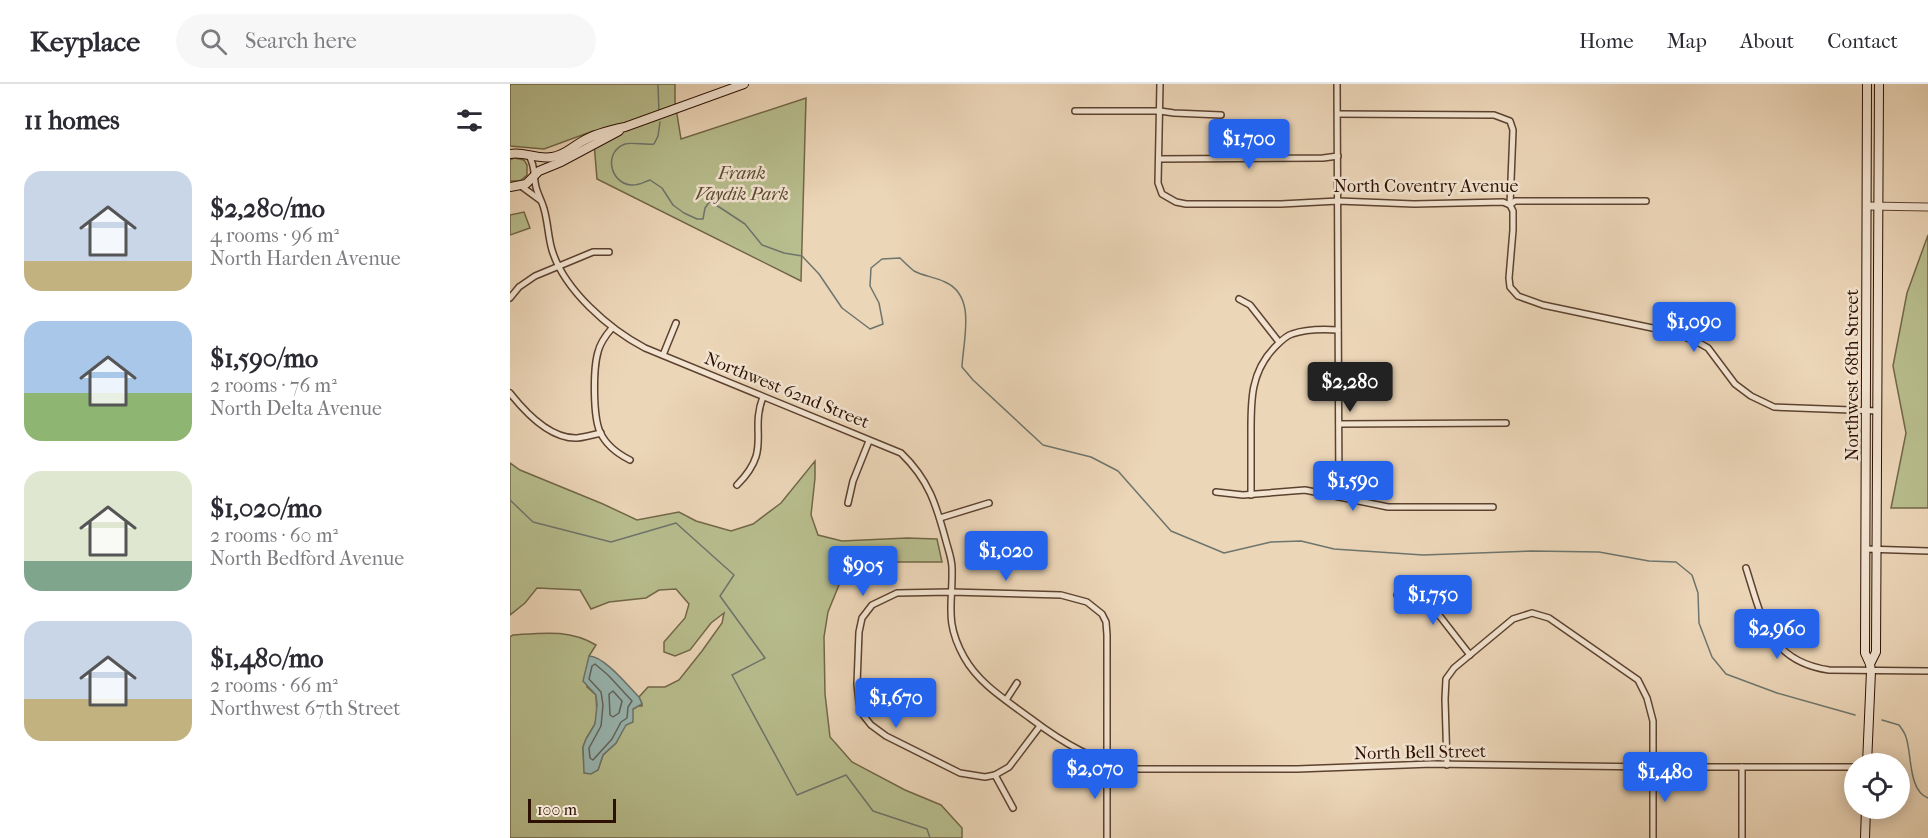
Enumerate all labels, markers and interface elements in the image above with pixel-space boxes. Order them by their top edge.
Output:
search box [176,14,596,68]
text: Keyplace [30,25,140,58]
icon: search [197,25,230,58]
text: Search here [245,28,357,54]
text: Home [1579,29,1634,53]
text: Map [1667,29,1707,53]
text: About [1740,29,1794,53]
text: Contact [1827,29,1898,53]
icon: filters [453,104,486,137]
text: 11 homes [24,105,120,136]
pin: $1,700 [1200,119,1298,170]
text: $1,700 [1223,127,1275,150]
park label: Frank Vaydik Park [695,163,789,205]
street label: North Coventry Avenue [1334,176,1519,197]
text: $2,280/mo [210,193,325,224]
icon: home [72,195,144,267]
text: 4 rooms · 96 m² [210,224,339,247]
text: North Harden Avenue [210,247,401,270]
street label: Northwest 68th Street [1842,289,1863,461]
pin: $1,090 [1645,302,1743,353]
text: $1,090 [1667,310,1721,333]
text: $1,590/mo [210,343,318,374]
icon: home [72,345,144,417]
street label: Northwest 62nd Street [701,348,873,433]
pin: $2,280 [1301,362,1399,413]
text: $2,280 [1322,370,1378,393]
text: 2 rooms · 76 m² [210,374,337,397]
text: North Delta Avenue [210,397,382,420]
pin: $1,590 [1304,461,1402,512]
text: $1,590 [1327,469,1379,492]
text: $1,020/mo [210,493,322,524]
icon: home [72,495,144,567]
text: 2 rooms · 60 m² [210,524,338,547]
pin: $1,020 [957,531,1055,582]
text: $1,020 [979,539,1033,562]
pin: $905 [827,546,899,597]
text: North Bedford Avenue [210,547,404,570]
text: $905 [842,554,884,577]
pin: $1,750 [1384,575,1482,626]
text: $1,750 [1408,583,1458,606]
pin: $2,960 [1728,609,1826,660]
text: $2,960 [1748,617,1806,640]
text: $1,480/mo [210,643,323,674]
icon: home [72,645,144,717]
text: 2 rooms · 66 m² [210,674,338,697]
pin: $1,670 [847,678,945,729]
text: $1,670 [869,686,923,709]
text: Northwest 67th Street [210,697,400,720]
street label: North Bell Street [1354,741,1487,764]
pin: $2,070 [1046,749,1144,800]
pin: $1,480 [1616,752,1714,803]
map controls [1844,753,1910,819]
button: locate [1844,753,1910,819]
text: $2,070 [1066,757,1124,780]
text: $1,480 [1637,760,1693,783]
scale bar [528,796,616,824]
text: 100 m [537,800,577,819]

